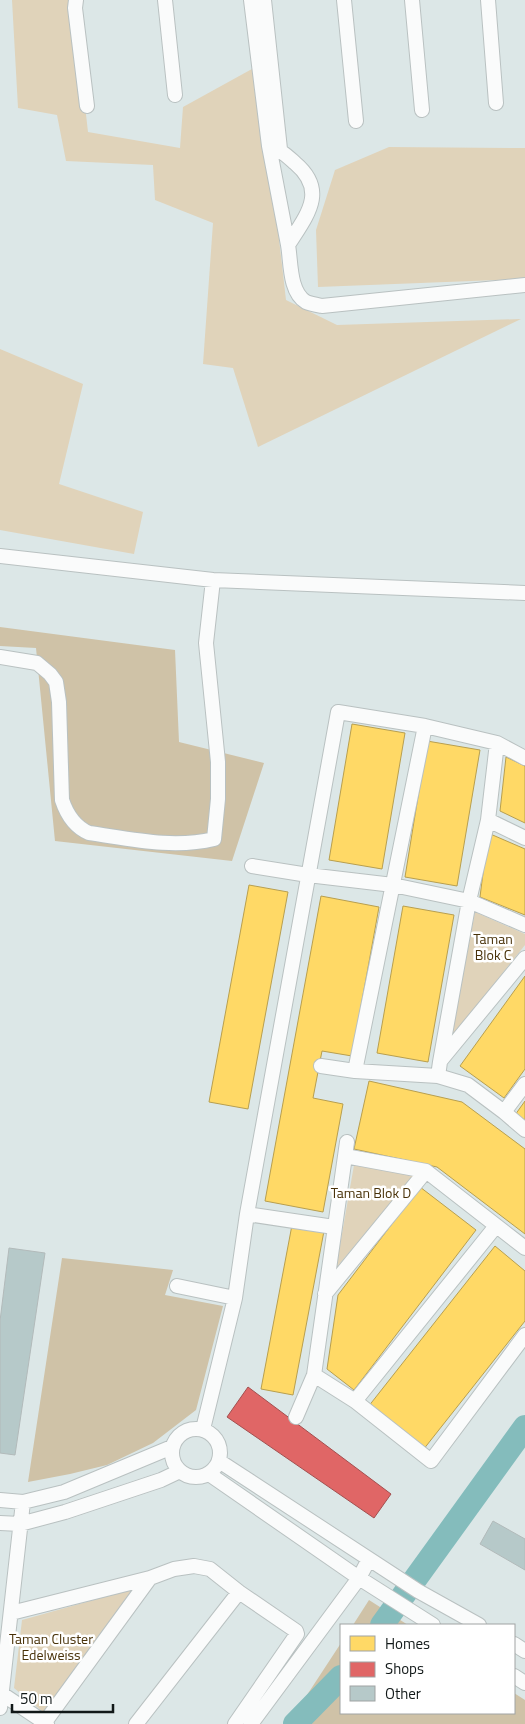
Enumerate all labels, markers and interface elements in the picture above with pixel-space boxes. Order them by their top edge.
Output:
park label: Taman Blok C [473,928,513,965]
park label: Taman Blok D [331,1182,411,1203]
legend [340,1624,515,1714]
park label: Taman Cluster Edelweiss [9,1628,93,1665]
text: Homes [385,1632,430,1655]
text: Shops [385,1657,424,1680]
scale bar [12,1682,114,1714]
text: Other [385,1682,421,1705]
text: 50 m [20,1687,53,1710]

